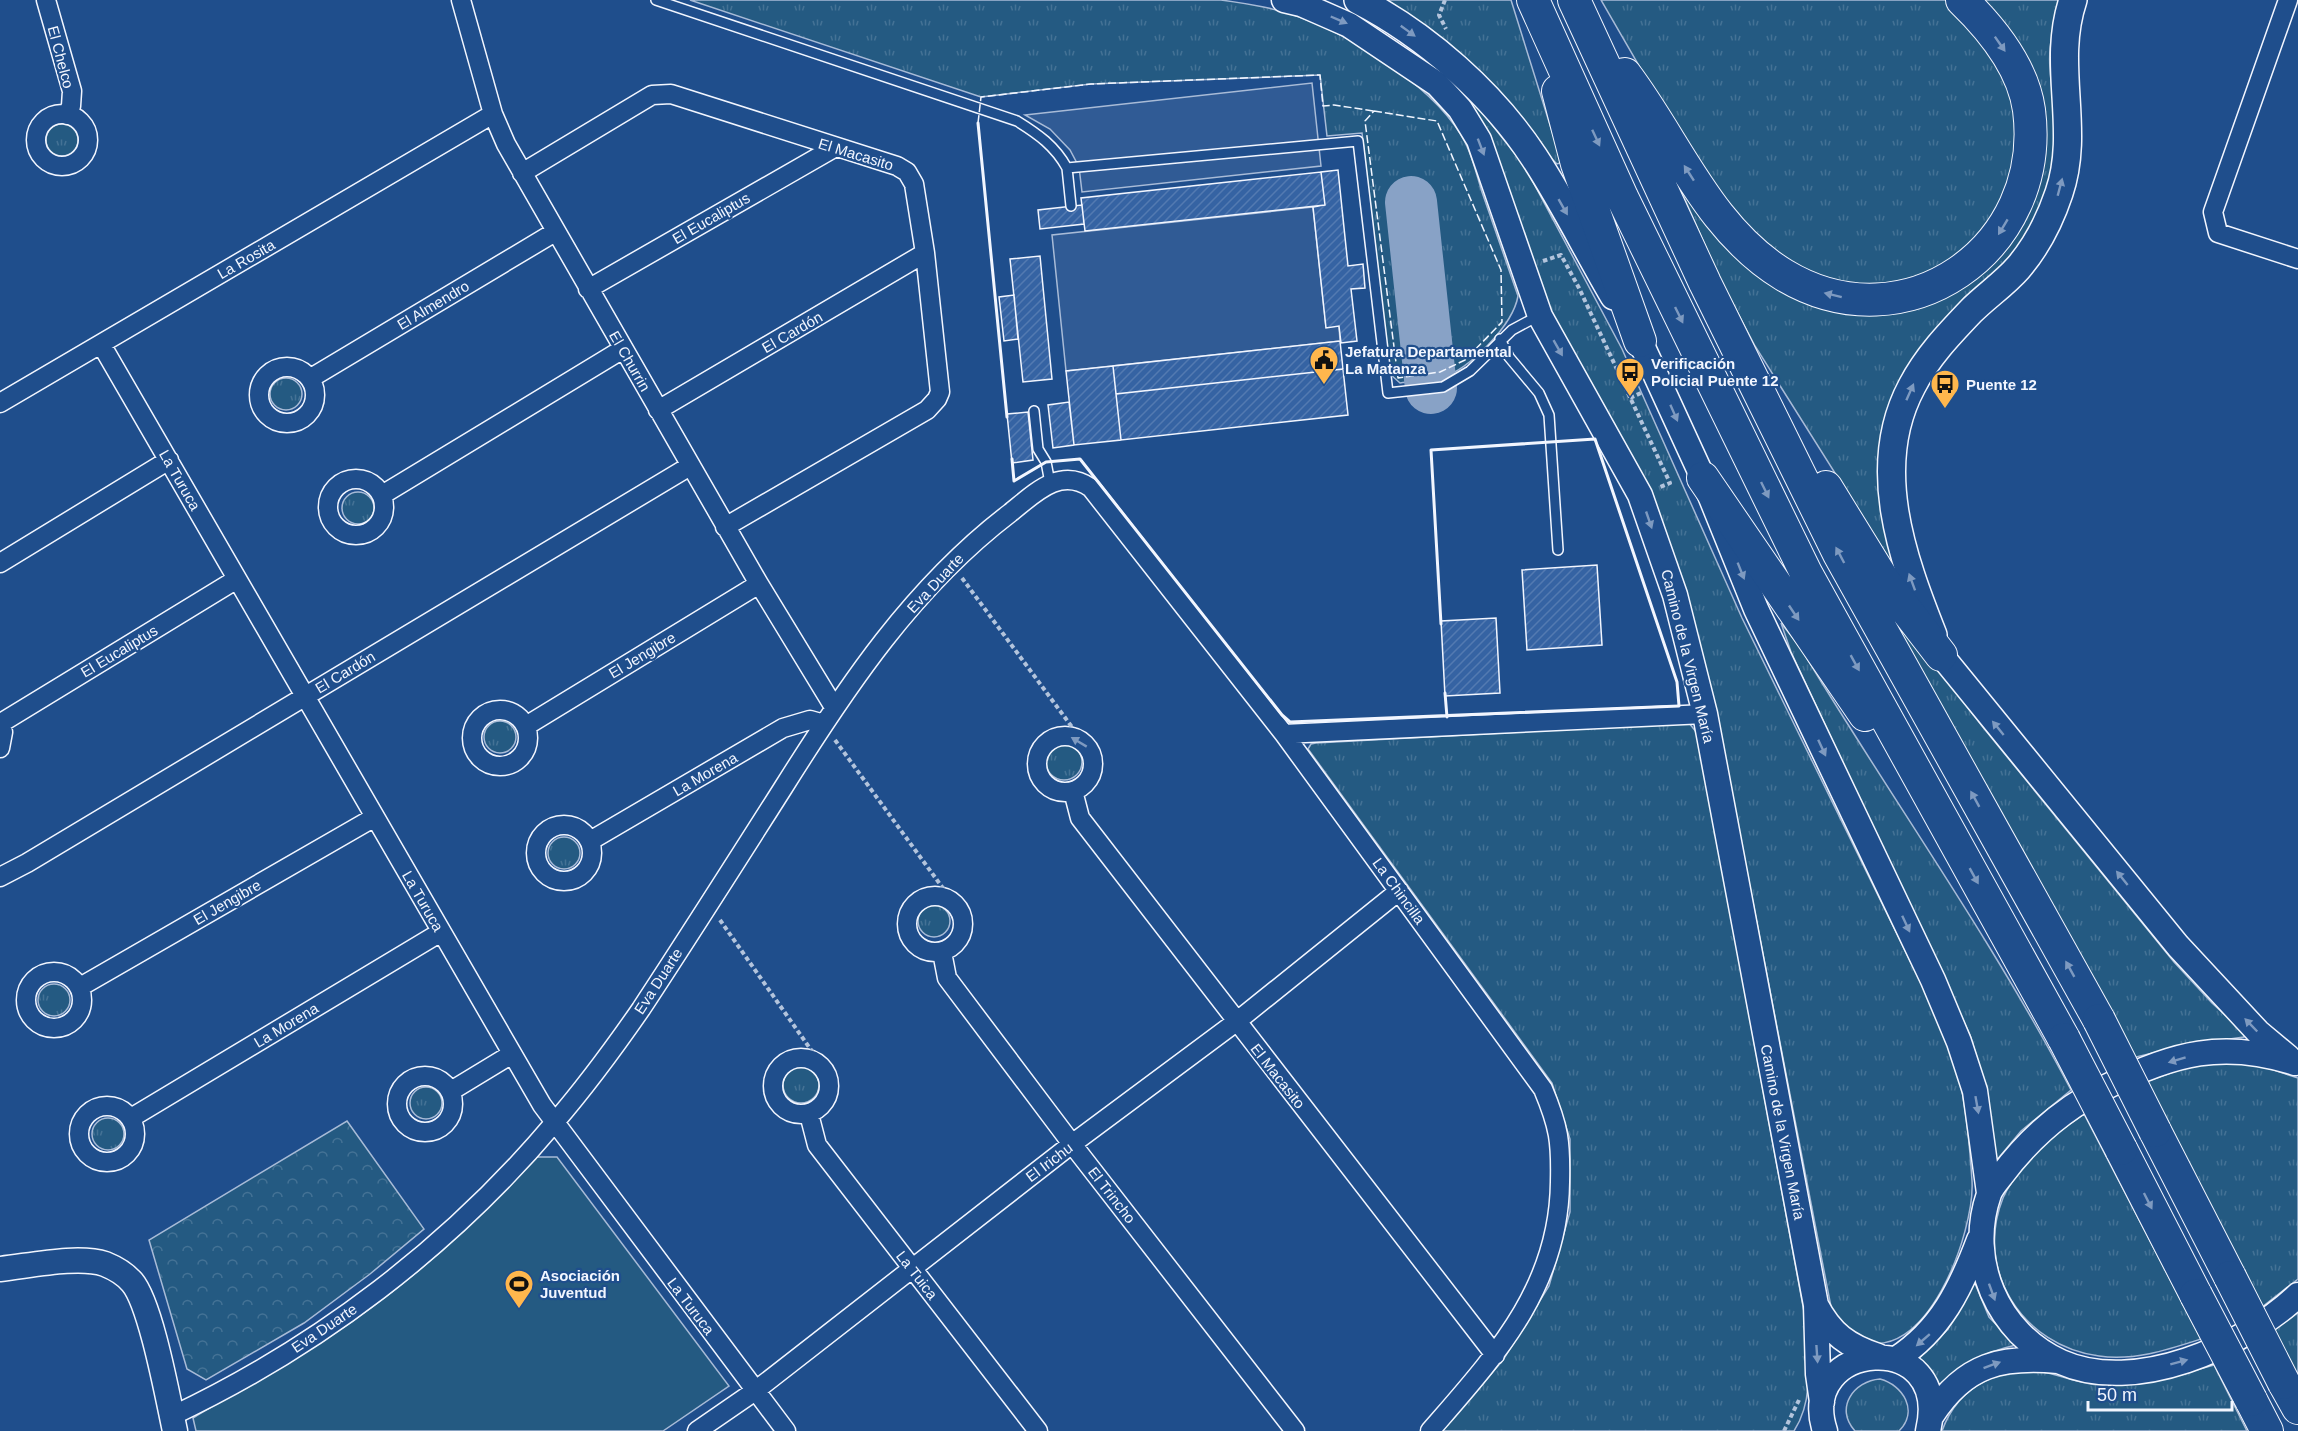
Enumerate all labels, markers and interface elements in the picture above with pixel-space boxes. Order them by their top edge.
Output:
one-way arrow [1330,16,1348,25]
street label: El Chelco [44,24,78,90]
one-way arrow [1401,24,1416,36]
one-way arrow [1994,36,2006,52]
one-way arrow [1591,130,1600,147]
street label: El Macasito [816,135,896,173]
one-way arrow [1477,138,1487,156]
one-way arrow [1683,165,1695,181]
one-way arrow [2056,178,2065,196]
street label: El Eucaliptus [669,189,753,247]
one-way arrow [1558,199,1568,216]
one-way arrow [1997,219,2008,235]
street label: La Rosita [214,235,278,282]
street label: El Almendro [394,277,472,333]
one-way arrow [1824,290,1843,300]
one-way arrow [1674,306,1683,323]
street label: El Cardón [759,308,825,356]
street label: El Churrin [606,328,654,394]
one-way arrow [1553,340,1563,357]
place label: Jefatura Departamental La Matanza [1345,343,1512,377]
public building icon: Jefatura Departamental La Matanza [1308,344,1340,386]
place label: Verificación Policial Puente 12 [1651,355,1779,389]
bus stop icon: Verificación Policial Puente 12 [1614,356,1646,398]
bus stop icon: Puente 12 [1929,368,1961,410]
place label: Puente 12 [1966,376,2037,393]
one-way arrow [1905,384,1914,401]
one-way arrow [1670,404,1679,422]
street label: La Turuca [156,447,204,514]
one-way arrow [1759,481,1769,499]
one-way arrow [1644,512,1654,530]
one-way arrow [1835,546,1845,563]
street label: Eva Duarte [903,550,967,616]
one-way arrow [1736,562,1746,580]
street label: Camino de la Virgen María [1658,568,1718,745]
one-way arrow [1906,573,1916,591]
one-way arrow [1789,605,1800,621]
street label: El Eucaliptus [77,621,161,681]
street label: El Jengibre [605,628,679,682]
street label: El Cardón [312,648,378,696]
one-way arrow [1850,654,1860,671]
one-way arrow [1992,721,2005,736]
one-way arrow [1071,736,1087,747]
one-way arrow [1818,739,1827,756]
street label: La Morena [670,748,741,799]
one-way arrow [1969,791,1980,807]
street label: La Chincilla [1369,855,1429,928]
one-way arrow [1969,867,1979,884]
street label: La Turuca [399,868,447,935]
one-way arrow [2116,871,2129,886]
street label: El Jengibre [190,876,264,928]
one-way arrow [1901,915,1910,932]
street label: Eva Duarte [630,945,686,1017]
one-way arrow [2065,960,2075,977]
street label: La Morena [251,999,322,1051]
one-way arrow [2244,1018,2258,1032]
street label: El Macasito [1247,1040,1309,1112]
street label: Camino de la Virgen María [1758,1043,1808,1222]
one-way arrow [2168,1056,2186,1065]
one-way arrow [1973,1096,1982,1115]
street label: El Irichu [1022,1139,1076,1185]
street label: El Trincho [1085,1163,1139,1227]
one-way arrow [2143,1193,2153,1210]
street label: La Tuica [893,1247,942,1303]
place label: Asociación Juventud [540,1267,620,1301]
sports icon: Asociación Juventud [503,1268,535,1310]
street label: La Turuca [664,1274,718,1338]
one-way arrow [1988,1283,1997,1301]
street label: Eva Duarte [288,1300,360,1356]
one-way arrow [1916,1333,1931,1346]
one-way arrow [1812,1345,1821,1364]
one-way arrow [2170,1356,2188,1366]
one-way arrow [1983,1360,2001,1370]
scale bar [2088,1374,2232,1412]
text: 50 m [2097,1385,2137,1405]

